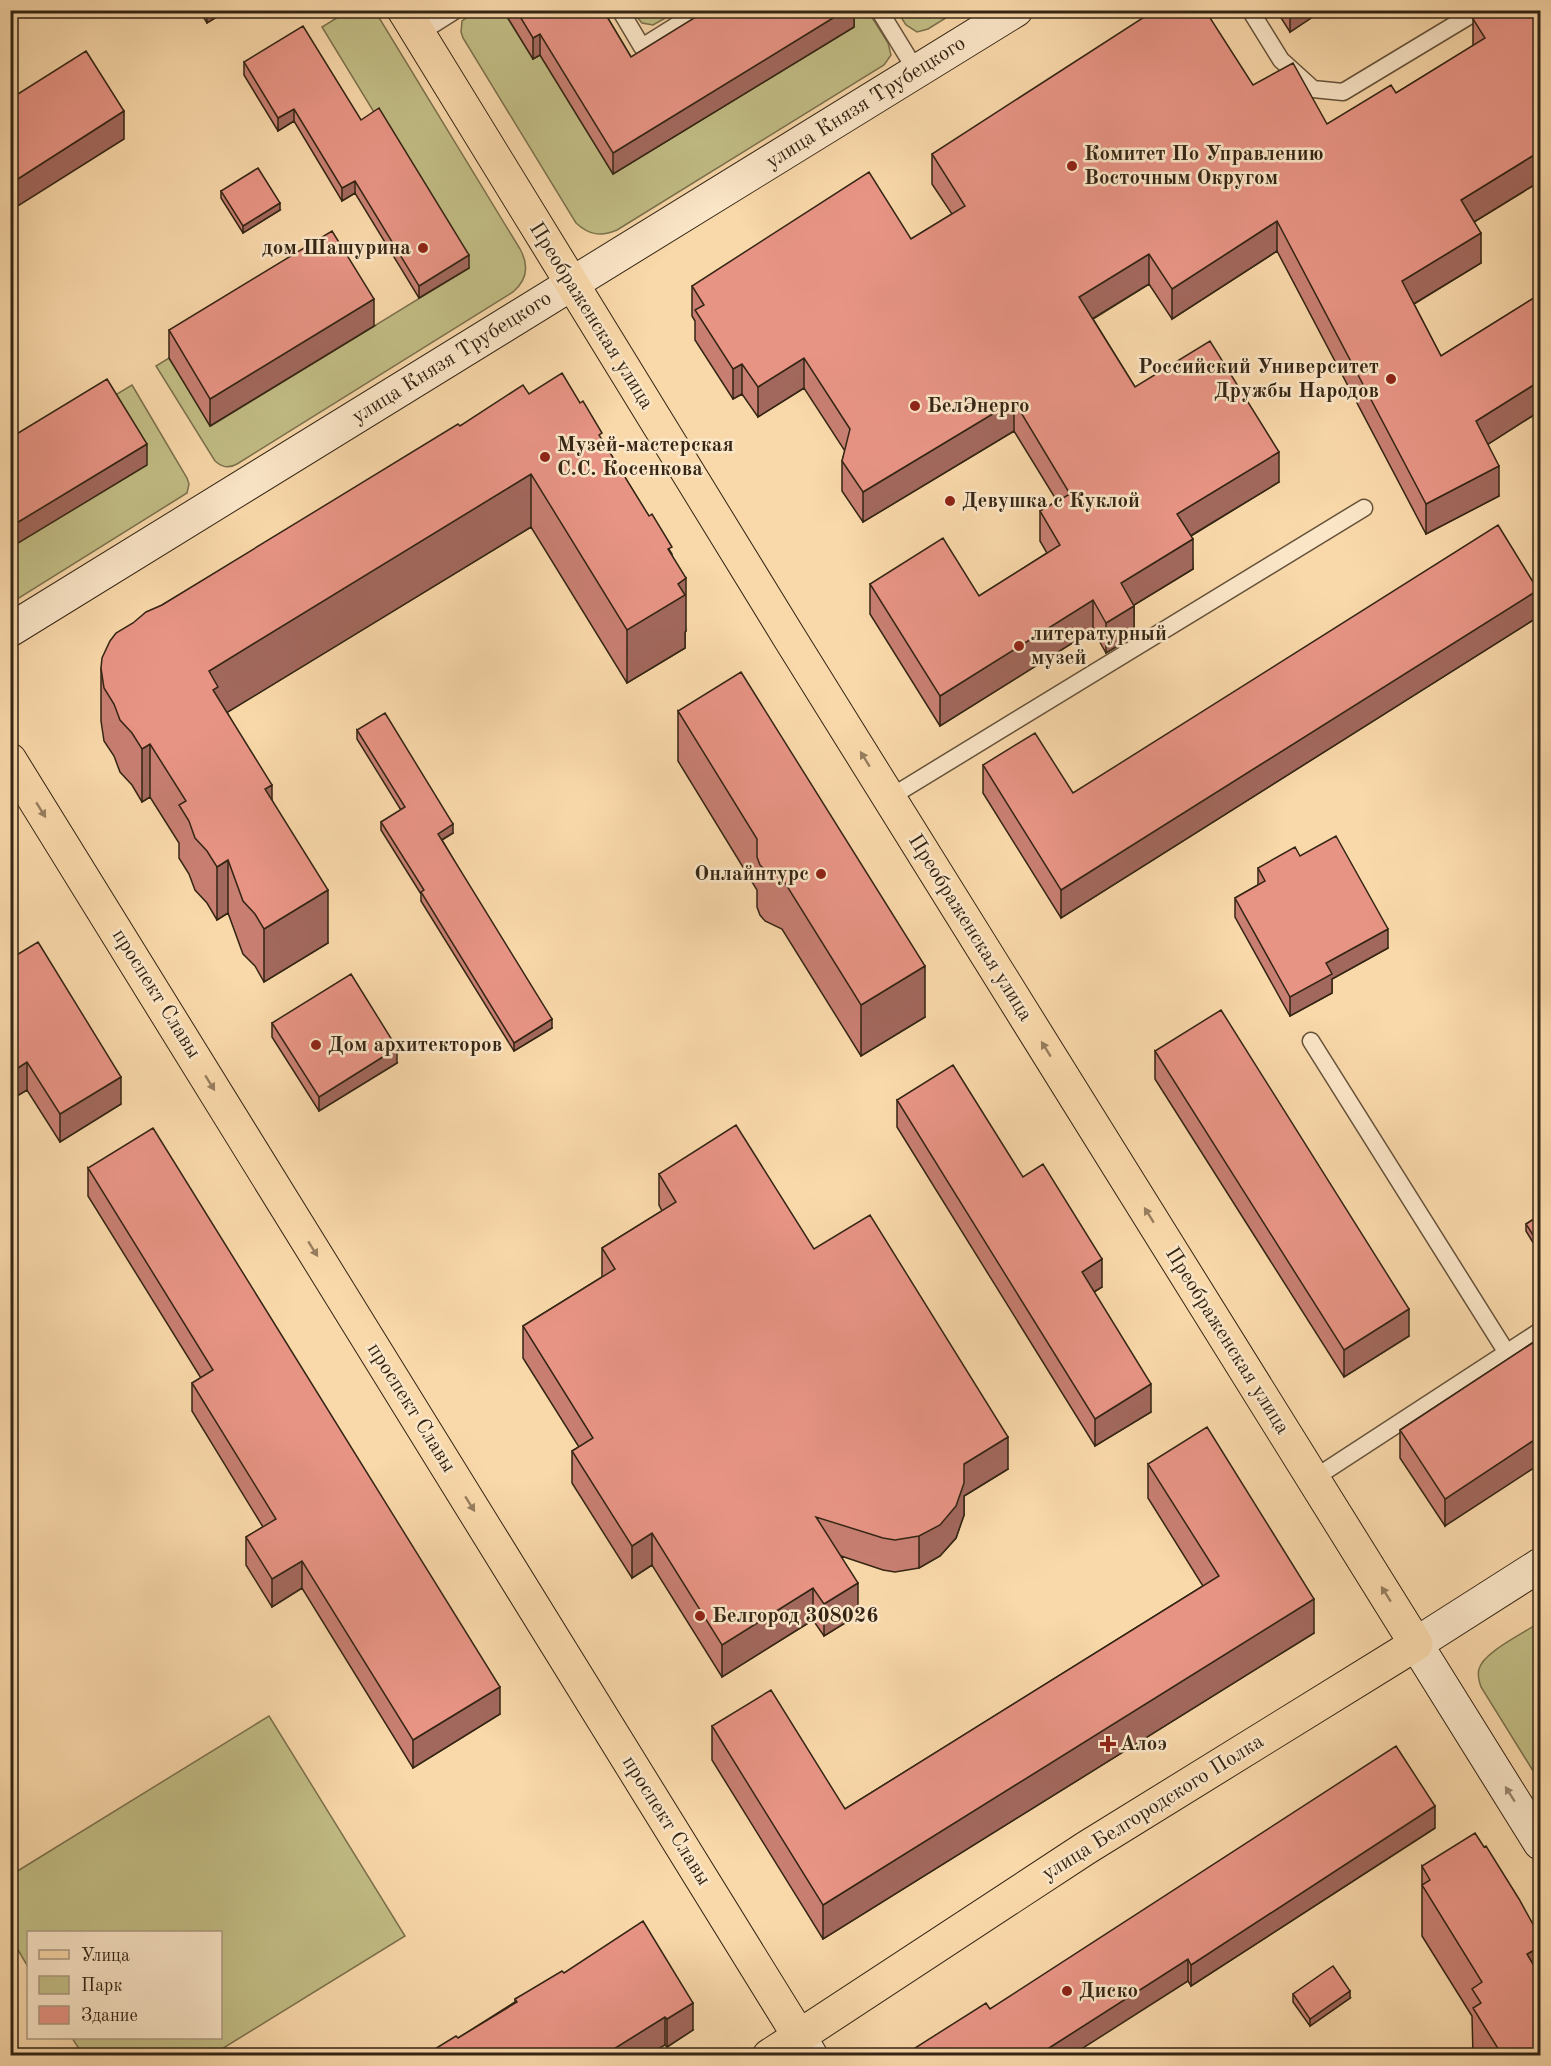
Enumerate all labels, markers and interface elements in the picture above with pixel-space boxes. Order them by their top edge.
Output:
street label: улица Князя Трубецкого [763,33,969,173]
place label: Комитет По Управлению Восточным Округом [1084,144,1324,189]
marker: Комитет По Управлению Восточным Округом [1065,159,1079,173]
street label: Преображенская улица [525,219,657,413]
place label: дом Шашурина [262,238,411,259]
marker: дом Шашурина [416,241,430,255]
street label: улица Князя Трубецкого [349,288,555,428]
place label: Российский Университет Дружбы Народов [1138,357,1379,402]
marker: Российский Университет Дружбы Народов [1384,372,1398,386]
place label: БелЭнерго [927,396,1030,417]
marker: БелЭнерго [908,399,922,413]
place label: Музей-мастерская С.С. Косенкова [557,435,734,480]
marker: Музей-мастерская С.С. Косенкова [538,450,552,464]
place label: Девушка с Куклой [962,491,1140,512]
marker: Девушка с Куклой [943,494,957,508]
place label: литературный музей [1031,624,1167,669]
marker: литературный музей [1012,639,1026,653]
one-way arrow [859,751,870,767]
one-way arrow [36,802,47,818]
street label: Преображенская улица [904,831,1036,1025]
place label: Онлайнтурс [694,864,809,885]
marker: Онлайнтурс [814,867,828,881]
street label: проспект Славы [108,925,204,1063]
place label: Дом архитекторов [328,1035,502,1056]
marker: Дом архитекторов [309,1038,323,1052]
one-way arrow [1040,1041,1051,1058]
one-way arrow [205,1075,216,1091]
one-way arrow [1144,1207,1155,1223]
one-way arrow [307,1241,318,1257]
street label: Преображенская улица [1161,1244,1293,1438]
street label: проспект Славы [363,1339,459,1477]
one-way arrow [465,1496,476,1512]
one-way arrow [1380,1586,1391,1602]
place label: Белгород 308026 [712,1606,878,1627]
marker: Белгород 308026 [693,1609,707,1623]
street label: улица Белгородского Полка [1038,1731,1268,1885]
place label: Алоэ [1120,1734,1167,1755]
marker: Алоэ [1101,1737,1115,1751]
street label: проспект Славы [618,1752,714,1890]
one-way arrow [1504,1786,1515,1802]
legend [27,1931,222,2039]
text: Улица [81,1947,130,1965]
text: Парк [81,1977,122,1995]
place label: Диско [1079,1981,1138,2002]
marker: Диско [1060,1984,1074,1998]
text: Здание [81,2007,138,2025]

